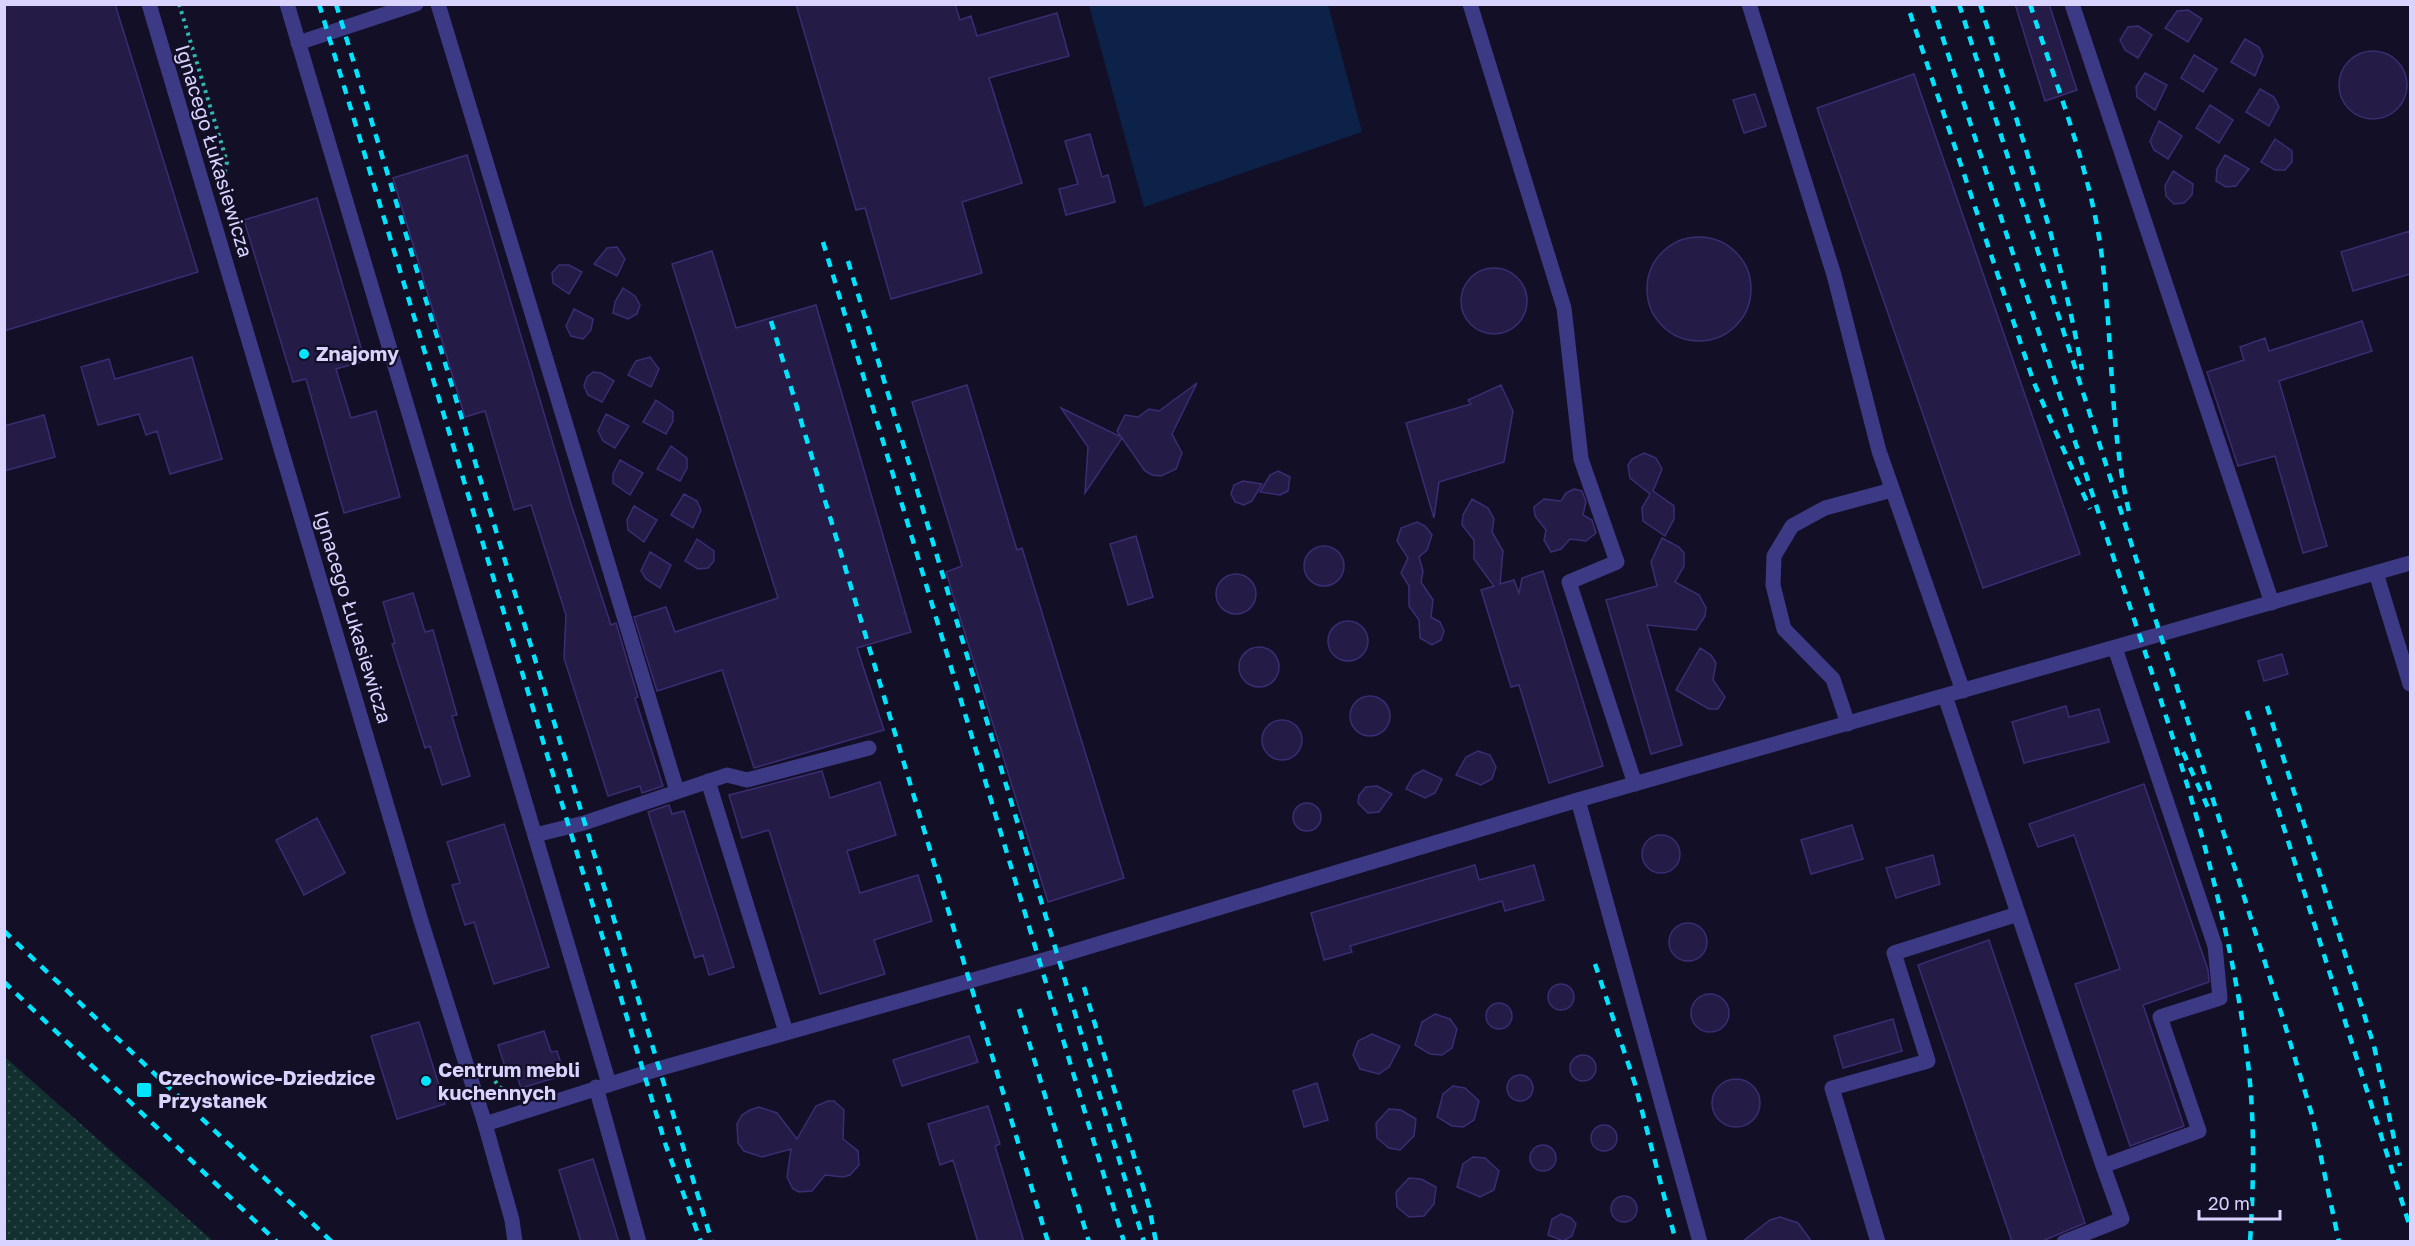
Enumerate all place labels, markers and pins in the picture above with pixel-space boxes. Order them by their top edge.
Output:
place label: Znajomy [316,341,399,365]
marker: Znajomy [297,347,311,361]
place label: Centrum mebli kuchennych [438,1057,580,1104]
place label: Czechowice-Dziedzice Przystanek [158,1065,375,1112]
marker: Centrum mebli kuchennych [419,1074,433,1088]
marker: Czechowice-Dziedzice Przystanek [135,1081,153,1099]

